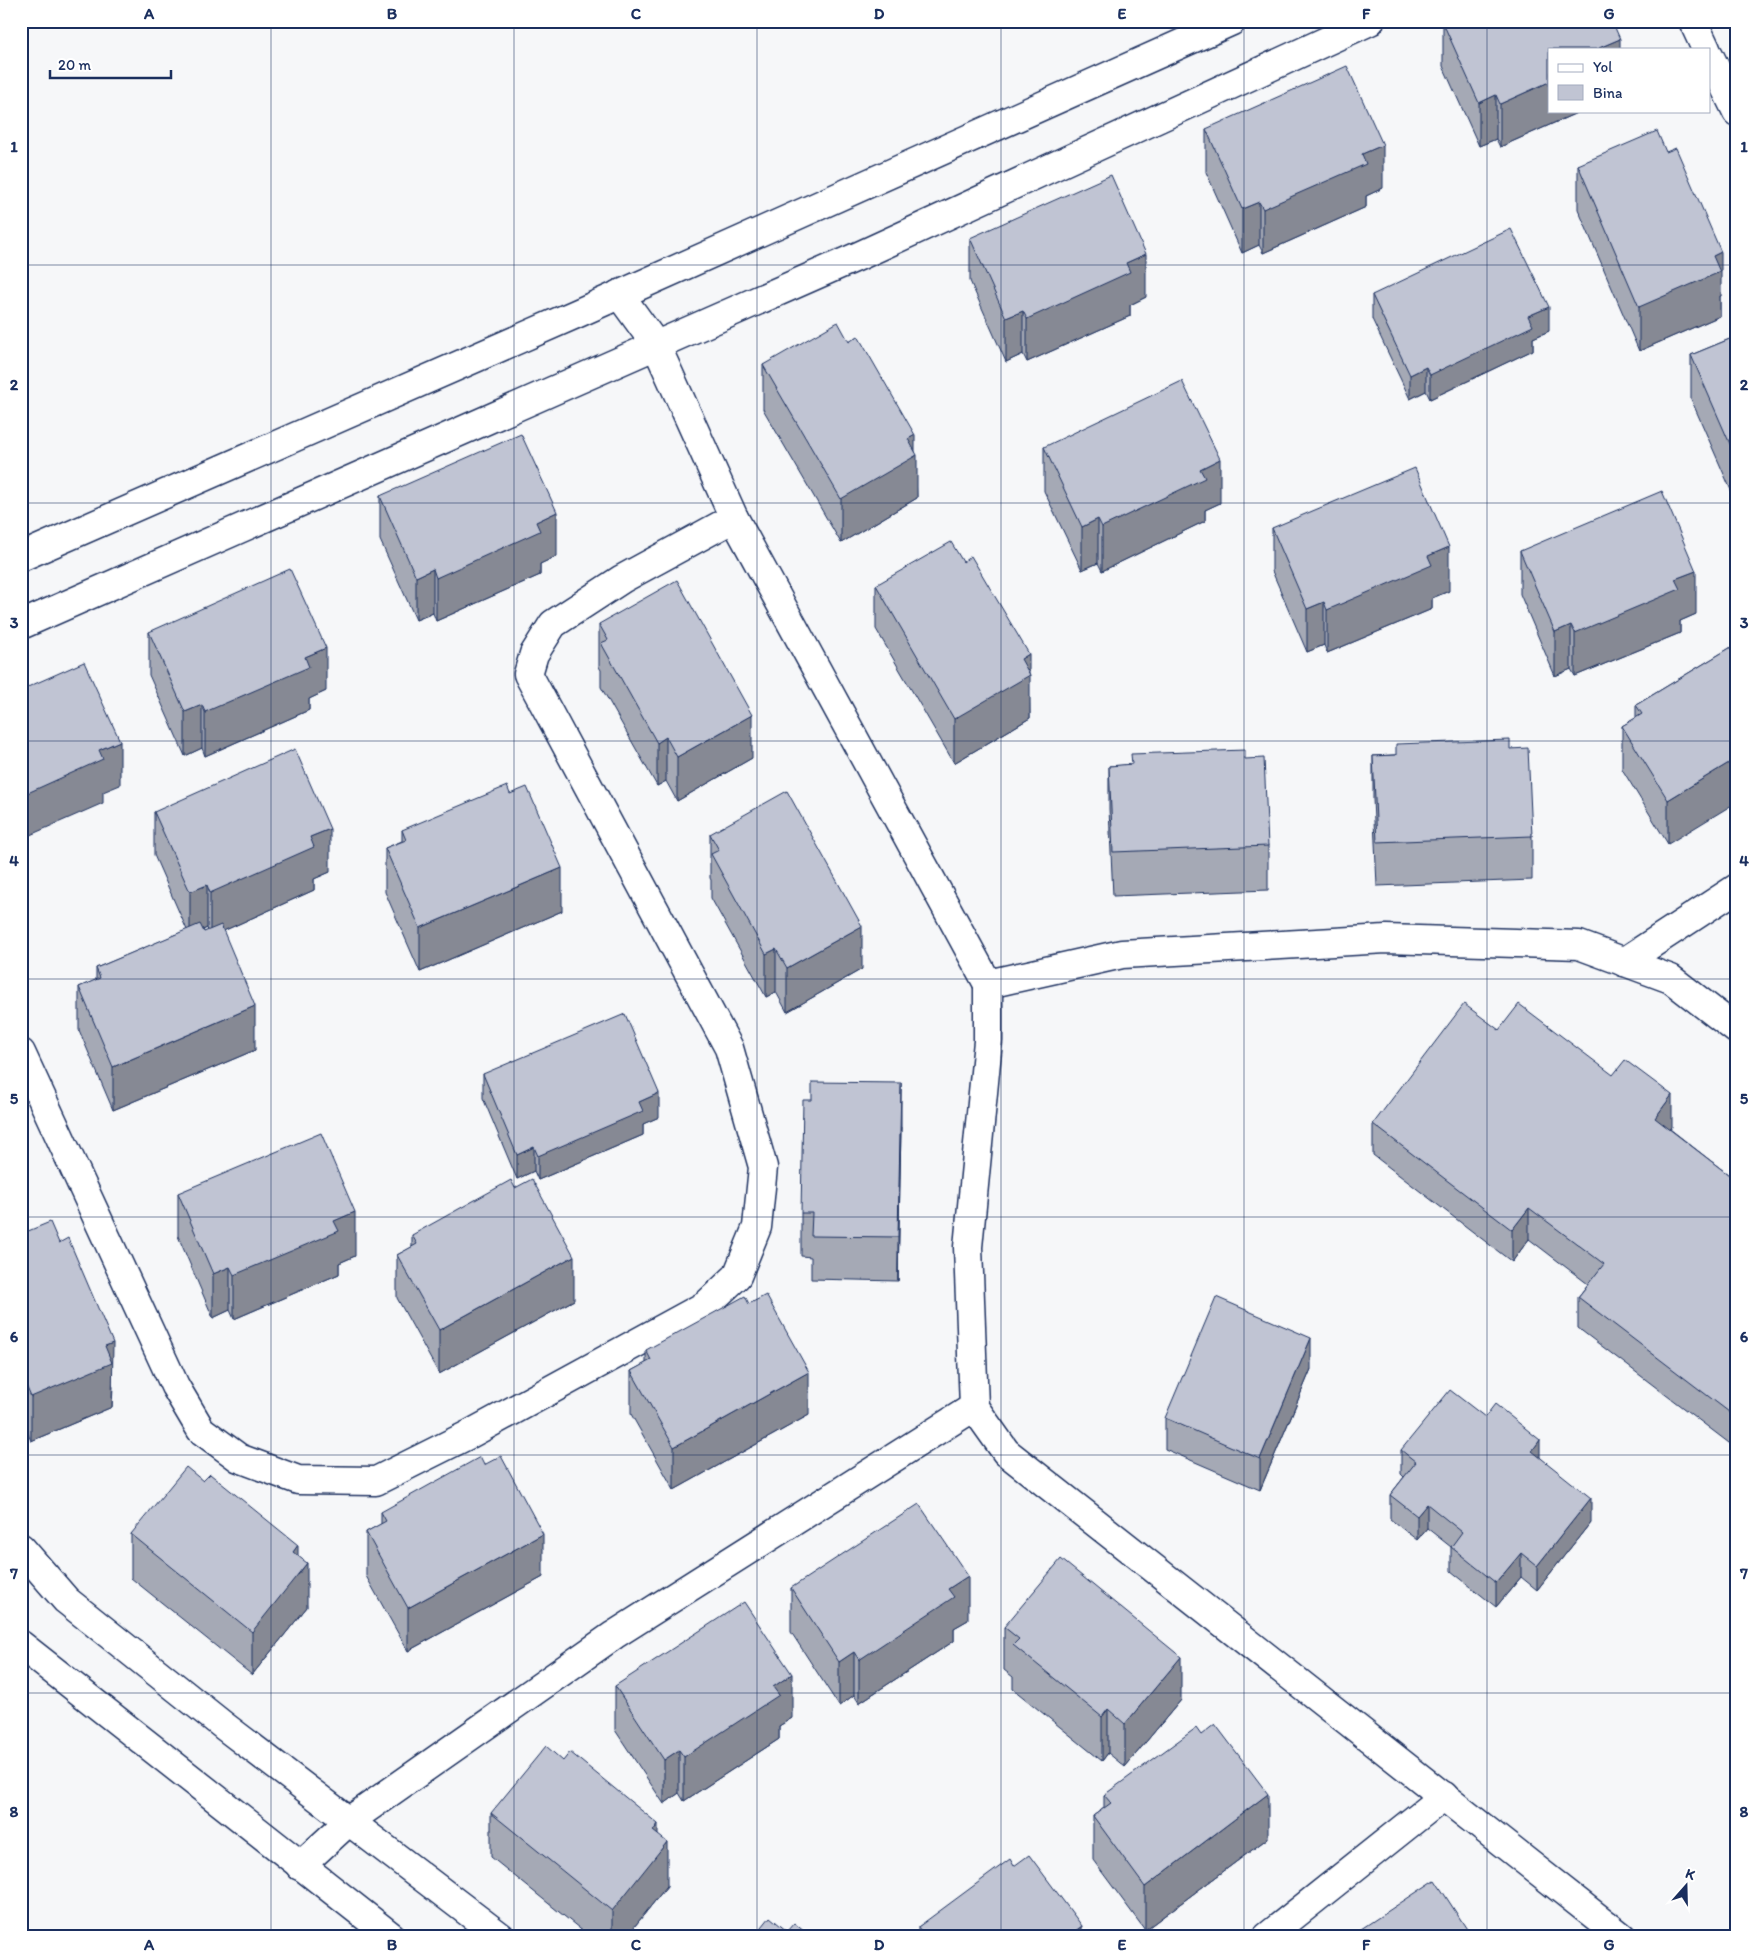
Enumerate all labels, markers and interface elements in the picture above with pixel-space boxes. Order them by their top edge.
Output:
text: A [143,4,155,23]
text: B [387,4,398,23]
text: C [631,4,642,23]
text: D [874,4,885,23]
text: E [1118,4,1127,23]
text: F [1362,4,1371,23]
text: G [1603,4,1615,23]
scale bar [50,48,171,80]
legend [1548,48,1710,112]
text: 20 m [58,56,92,74]
text: Yol [1593,58,1613,76]
text: Bina [1593,84,1623,102]
text: 1 [10,137,18,156]
text: 1 [1740,137,1748,156]
text: 2 [10,375,19,394]
text: 2 [1740,375,1749,394]
text: 3 [10,613,19,632]
text: 3 [1740,613,1749,632]
text: 4 [9,851,19,870]
text: 4 [1739,851,1749,870]
text: 5 [10,1089,19,1108]
text: 5 [1740,1089,1749,1108]
text: 6 [10,1327,19,1346]
text: 6 [1740,1327,1749,1346]
text: 7 [9,1564,18,1583]
text: 7 [1739,1564,1748,1583]
text: 8 [10,1802,19,1821]
text: 8 [1740,1802,1749,1821]
north arrow [1660,1860,1710,1910]
text: K [1683,1865,1698,1884]
text: A [143,1935,155,1954]
text: B [387,1935,398,1954]
text: C [631,1935,642,1954]
text: D [874,1935,885,1954]
text: E [1118,1935,1127,1954]
text: F [1362,1935,1371,1954]
text: G [1603,1935,1615,1954]

